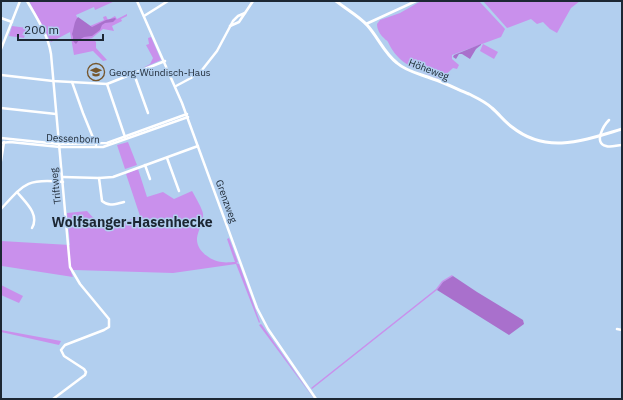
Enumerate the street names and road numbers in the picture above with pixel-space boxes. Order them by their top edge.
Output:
street label: Höheweg [407,56,452,83]
street label: Dessenborn [46,131,100,146]
street label: Triftweg [47,166,64,205]
street label: Grenzweg [213,178,241,225]

